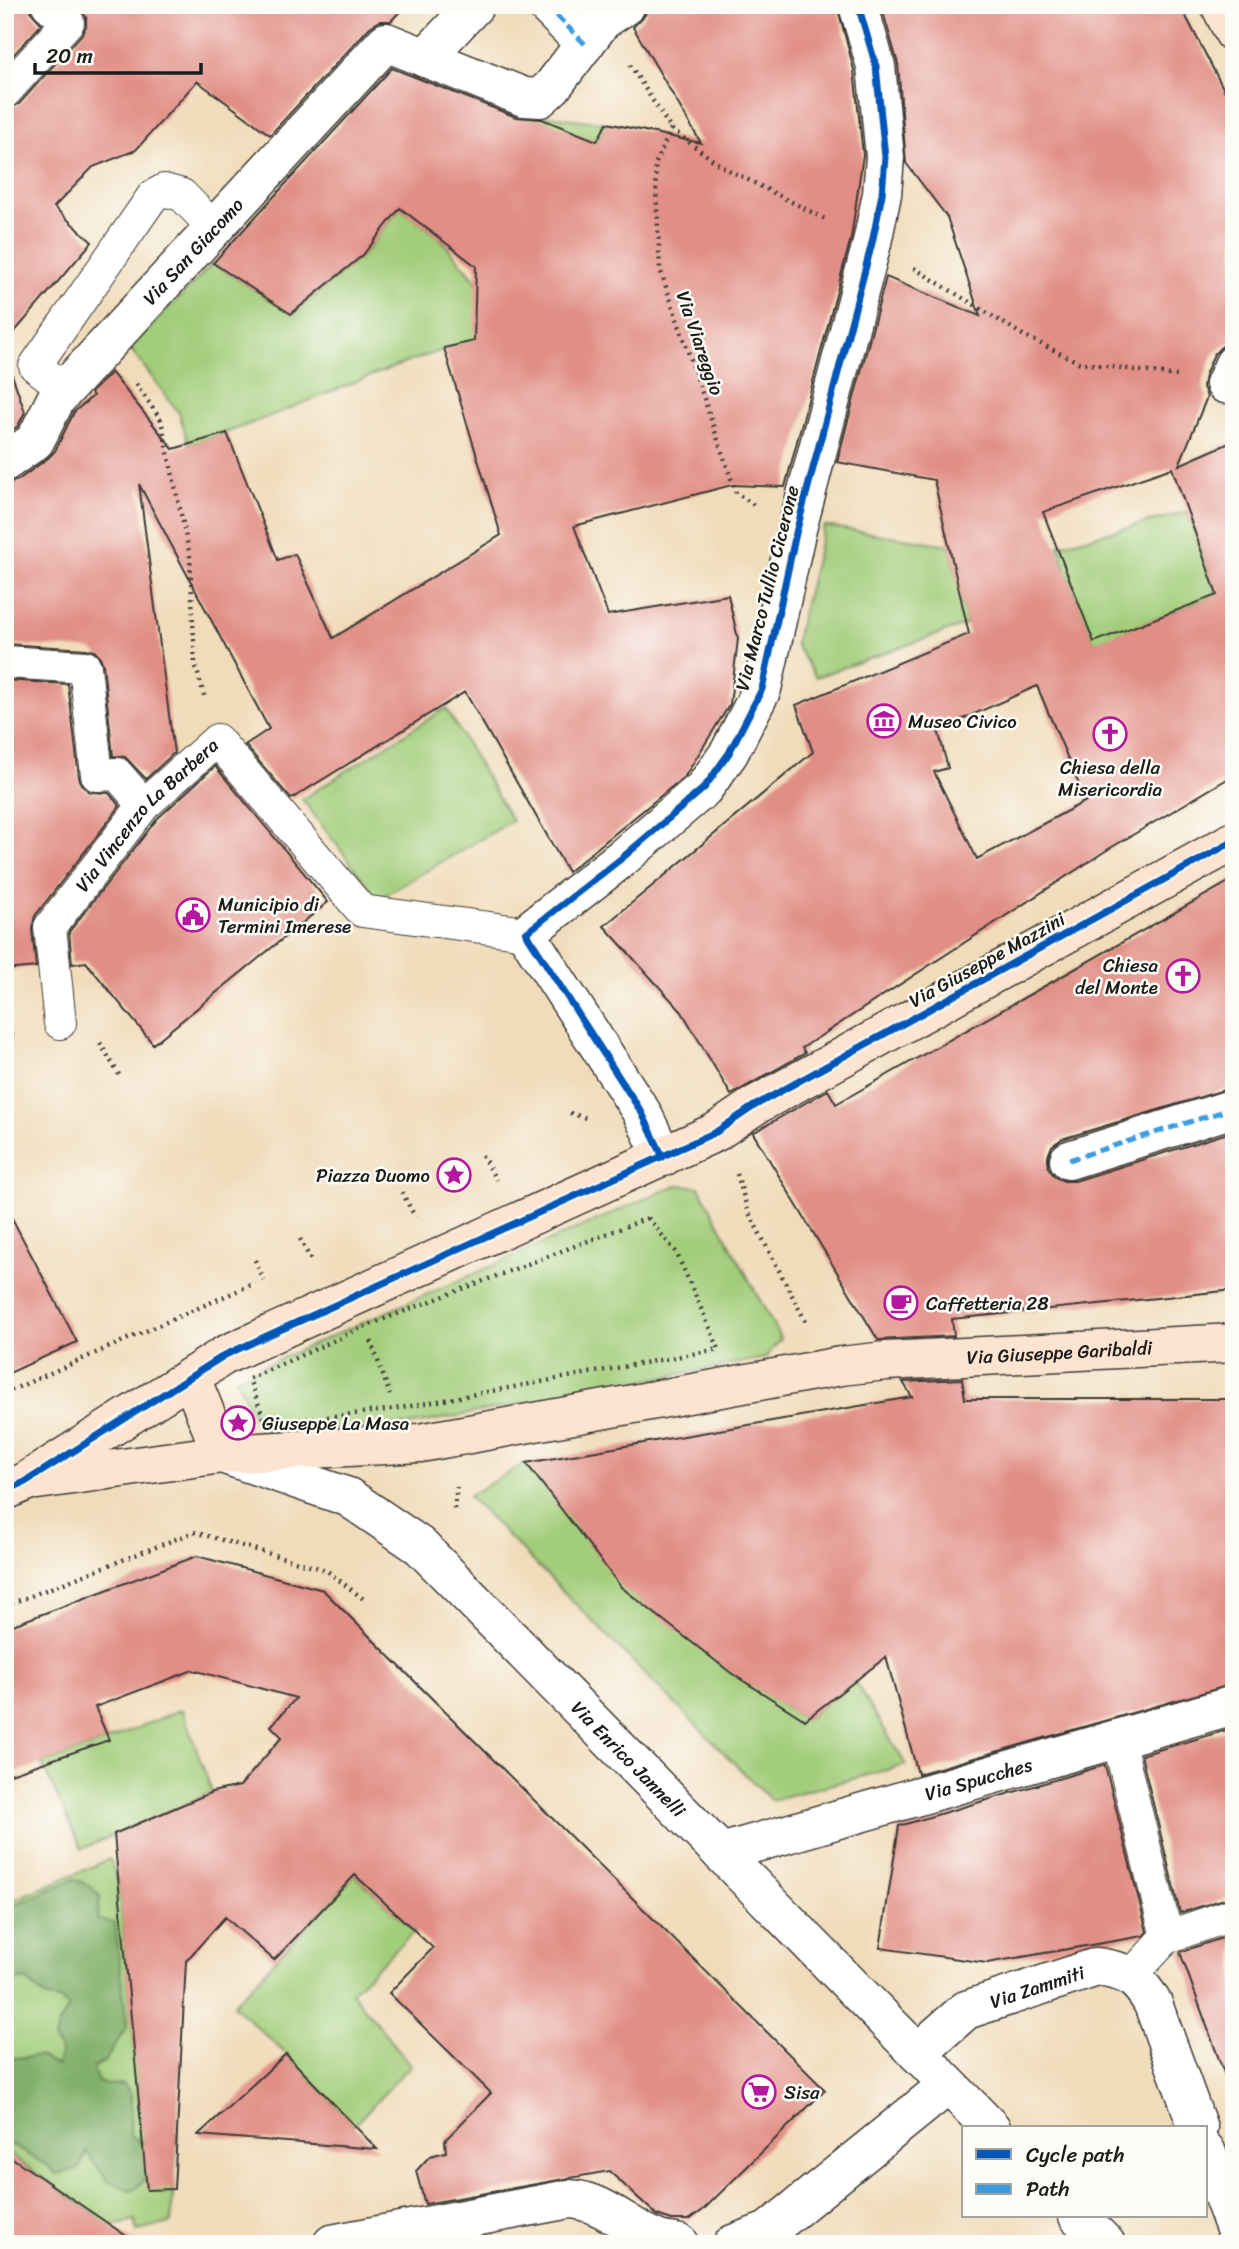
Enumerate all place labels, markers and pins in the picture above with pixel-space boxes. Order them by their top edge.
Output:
museum icon: Museo Civico [865,702,903,740]
place label: Museo Civico [908,705,1017,738]
church icon: Chiesa della Misericordia [1091,715,1129,753]
place label: Chiesa della Misericordia [1058,751,1162,806]
place label: Municipio di Termini Imerese [218,888,351,943]
public building icon: Municipio di Termini Imerese [174,896,212,934]
place label: Chiesa del Monte [1075,949,1158,1004]
church icon: Chiesa del Monte [1164,957,1202,995]
place icon: Piazza Duomo [435,1156,473,1194]
place label: Piazza Duomo [316,1159,430,1192]
cafe icon: Caffetteria 28 [882,1284,920,1322]
place label: Caffetteria 28 [926,1287,1049,1320]
place icon: Giuseppe La Masa [219,1404,257,1442]
place label: Giuseppe La Masa [262,1407,410,1440]
supermarket icon: Sisa [740,2073,778,2111]
place label: Sisa [784,2076,820,2109]

